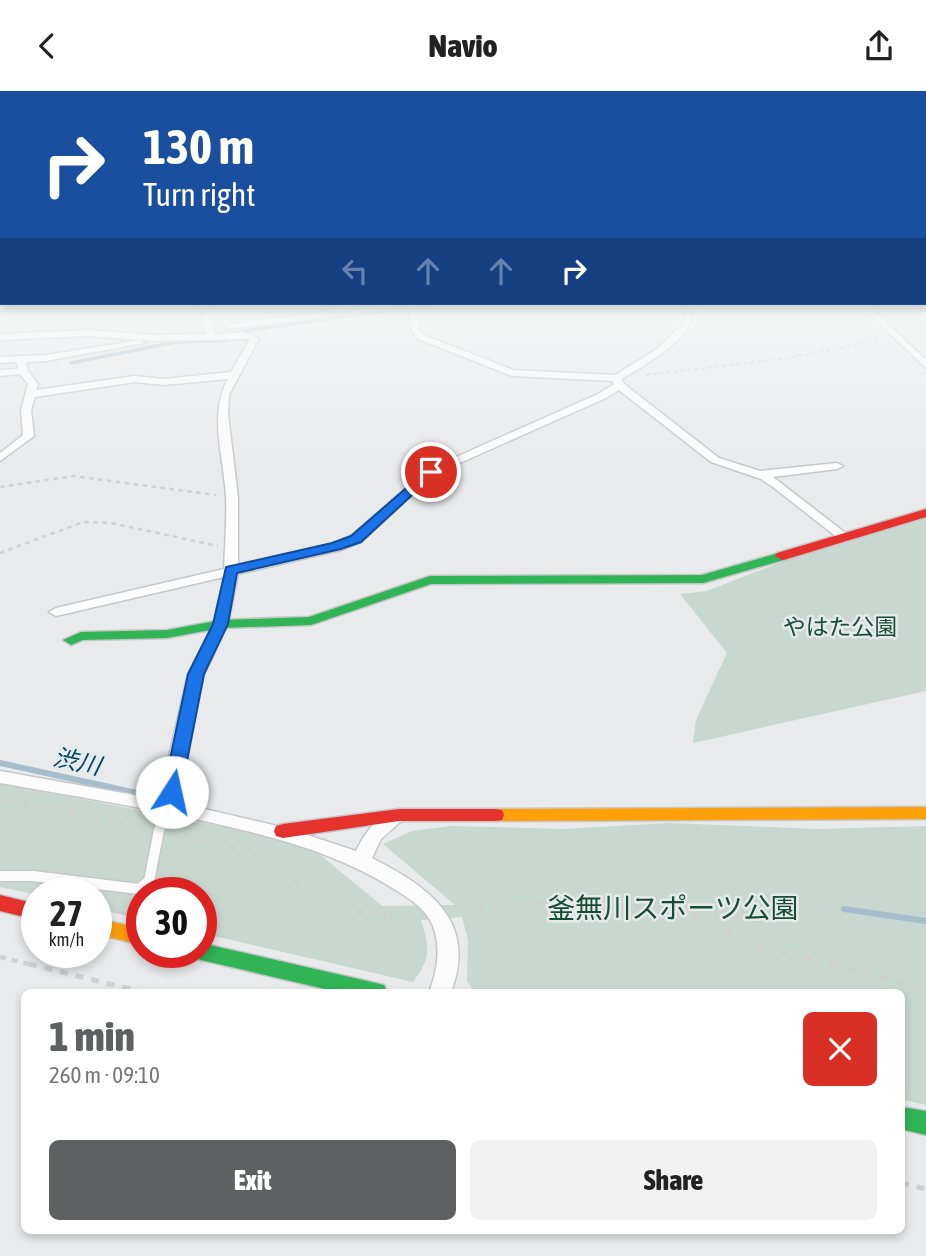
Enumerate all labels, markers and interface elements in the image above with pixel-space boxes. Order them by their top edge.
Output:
icon: back [28,27,66,65]
text: Navio [428,27,498,64]
icon: share [860,27,898,65]
text: 130 m [143,118,254,174]
icon: right [28,119,119,210]
text: Turn right [143,176,256,213]
icon: left [336,252,374,290]
icon: ahead [409,252,447,290]
icon: ahead [482,252,520,290]
icon: right [555,252,593,290]
pin [401,442,461,502]
icon: arrive [412,453,450,491]
park label: やはた公園 [783,614,897,640]
water label: 渋川 [51,743,106,780]
position arrow [135,755,209,829]
speed limit sign: 30 [126,877,217,968]
park label: 釜無川スポーツ公園 [547,892,799,924]
text: 27 [50,893,83,933]
text: km/h [49,929,84,950]
text: 1 min [49,1012,135,1060]
button: close [803,1012,877,1086]
text: 260 m · 09:10 [49,1062,160,1088]
button: Exit [49,1140,456,1220]
button: Share [470,1140,877,1220]

